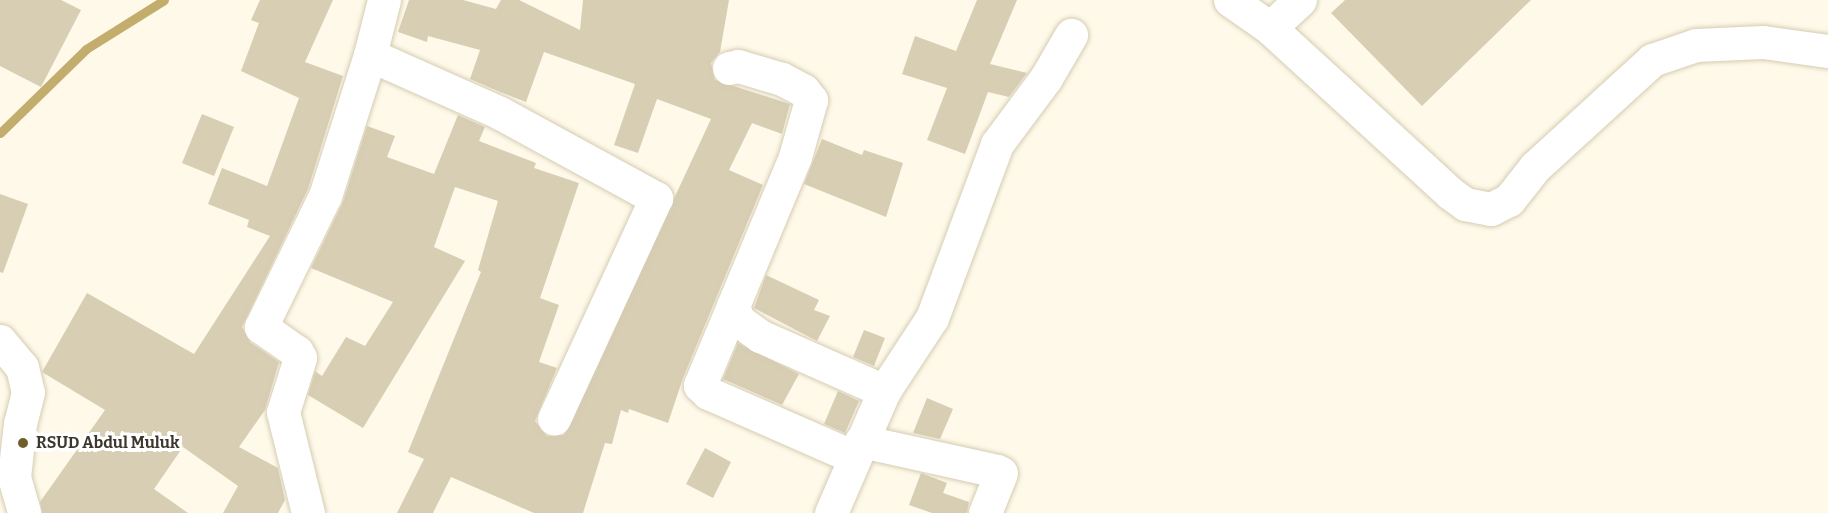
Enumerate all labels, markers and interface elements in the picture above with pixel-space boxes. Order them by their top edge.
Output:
place label: RSUD Abdul Muluk [36,433,179,453]
marker: RSUD Abdul Muluk [14,434,32,452]

